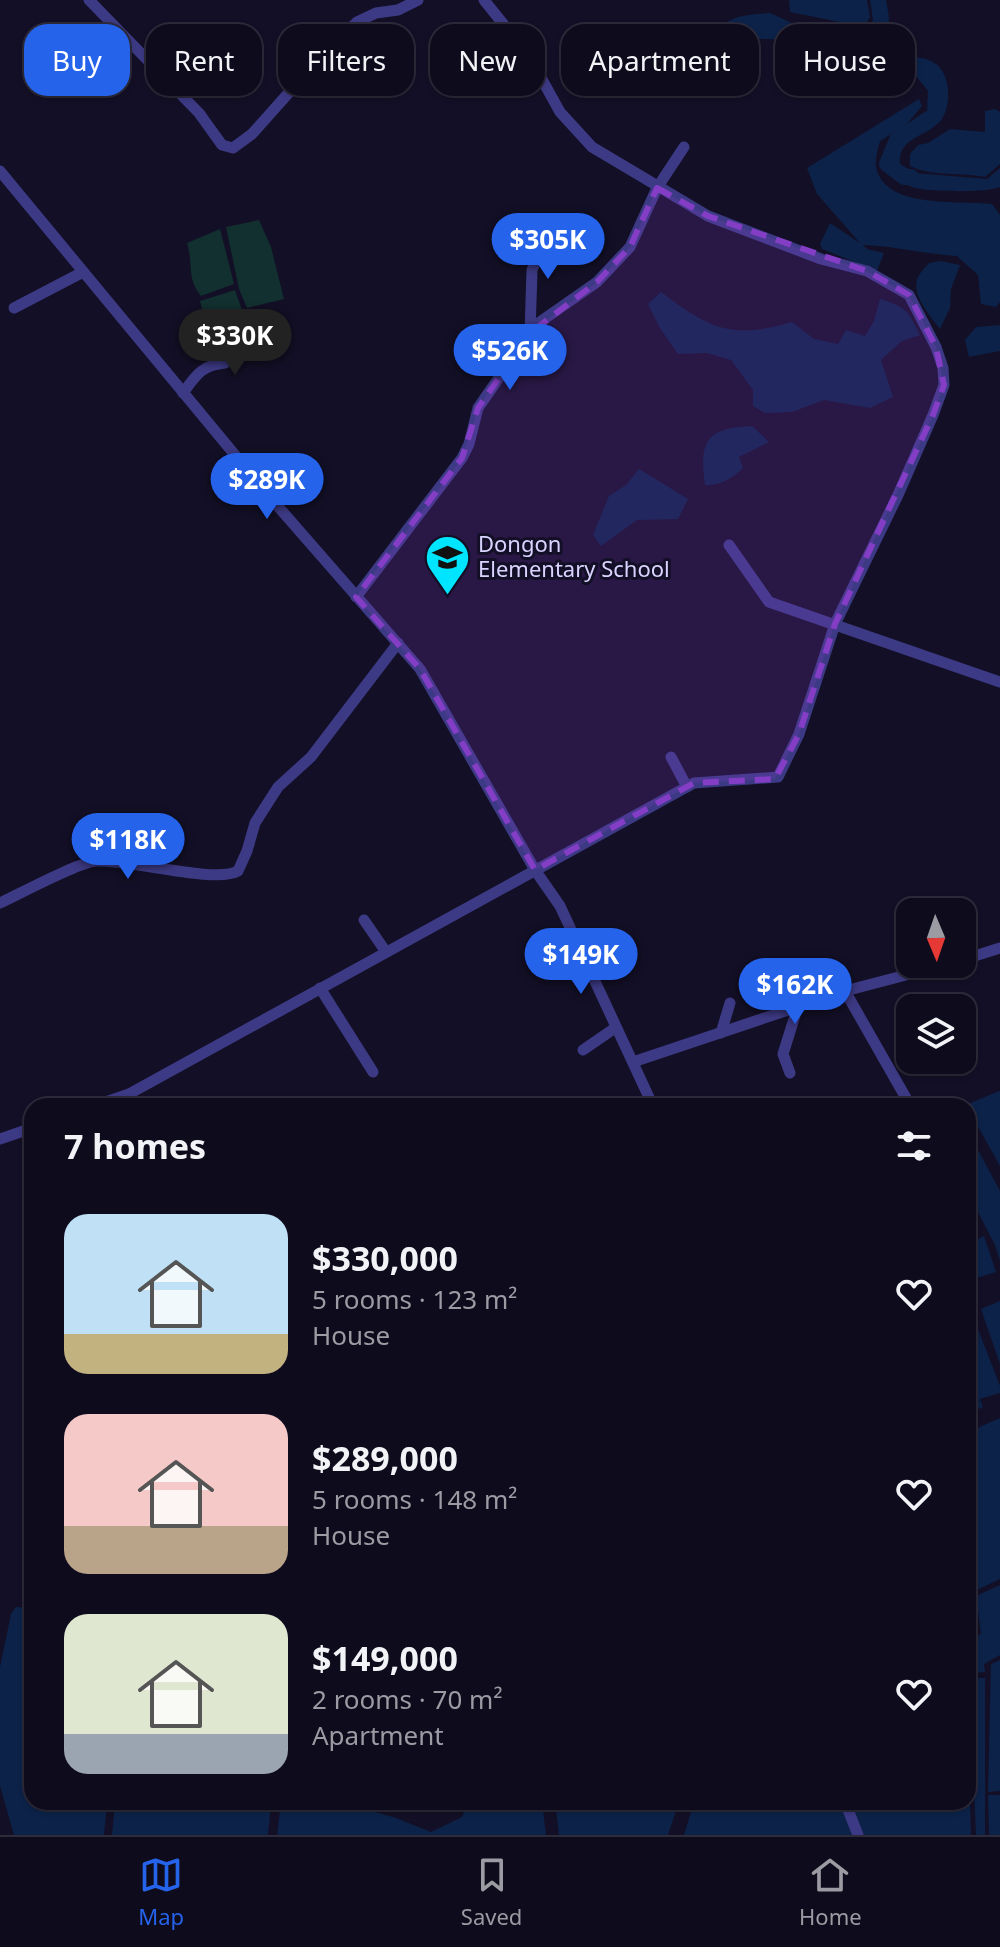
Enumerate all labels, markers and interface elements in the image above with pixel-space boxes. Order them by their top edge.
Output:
chip: Buy [24,24,130,96]
chip: Rent [146,24,262,96]
chip: Filters [278,24,414,96]
chip: New [430,24,545,96]
chip: Apartment [561,24,759,96]
chip: House [775,24,915,96]
pin: $305K [492,213,604,281]
text: $305K [510,221,586,257]
pin: $330K [179,309,291,377]
text: $330K [197,317,273,353]
pin: $526K [454,324,566,392]
text: $526K [472,332,548,368]
pin: $289K [211,453,323,521]
text: $289K [229,461,305,497]
place label: Dongon Elementary School [478,528,670,583]
school or university icon: Dongon Elementary School [423,533,471,596]
pin: $118K [72,813,184,881]
text: $118K [90,821,166,857]
north arrow [896,898,976,978]
map controls [896,898,976,1074]
pin: $149K [525,928,637,996]
text: $149K [543,936,619,972]
pin: $162K [739,958,851,1026]
text: $162K [757,966,833,1002]
button: layers [896,994,976,1074]
text: 7 homes [64,1123,206,1169]
icon: filters [892,1124,936,1168]
text: $330,000 [312,1235,458,1281]
icon: home [128,1246,224,1342]
icon: heart [892,1272,936,1316]
text: 5 rooms · 123 m² [312,1281,517,1317]
text: House [312,1317,390,1353]
text: $289,000 [312,1435,458,1481]
icon: home [128,1446,224,1542]
icon: heart [892,1472,936,1516]
text: 5 rooms · 148 m² [312,1481,517,1517]
text: House [312,1517,390,1553]
text: $149,000 [312,1635,458,1681]
icon: home [128,1646,224,1742]
icon: heart [892,1672,936,1716]
text: 2 rooms · 70 m² [312,1681,502,1717]
text: Apartment [312,1717,444,1753]
tab: Map [138,1853,184,1931]
tab: Saved [461,1853,522,1931]
tab: Home [799,1853,862,1931]

